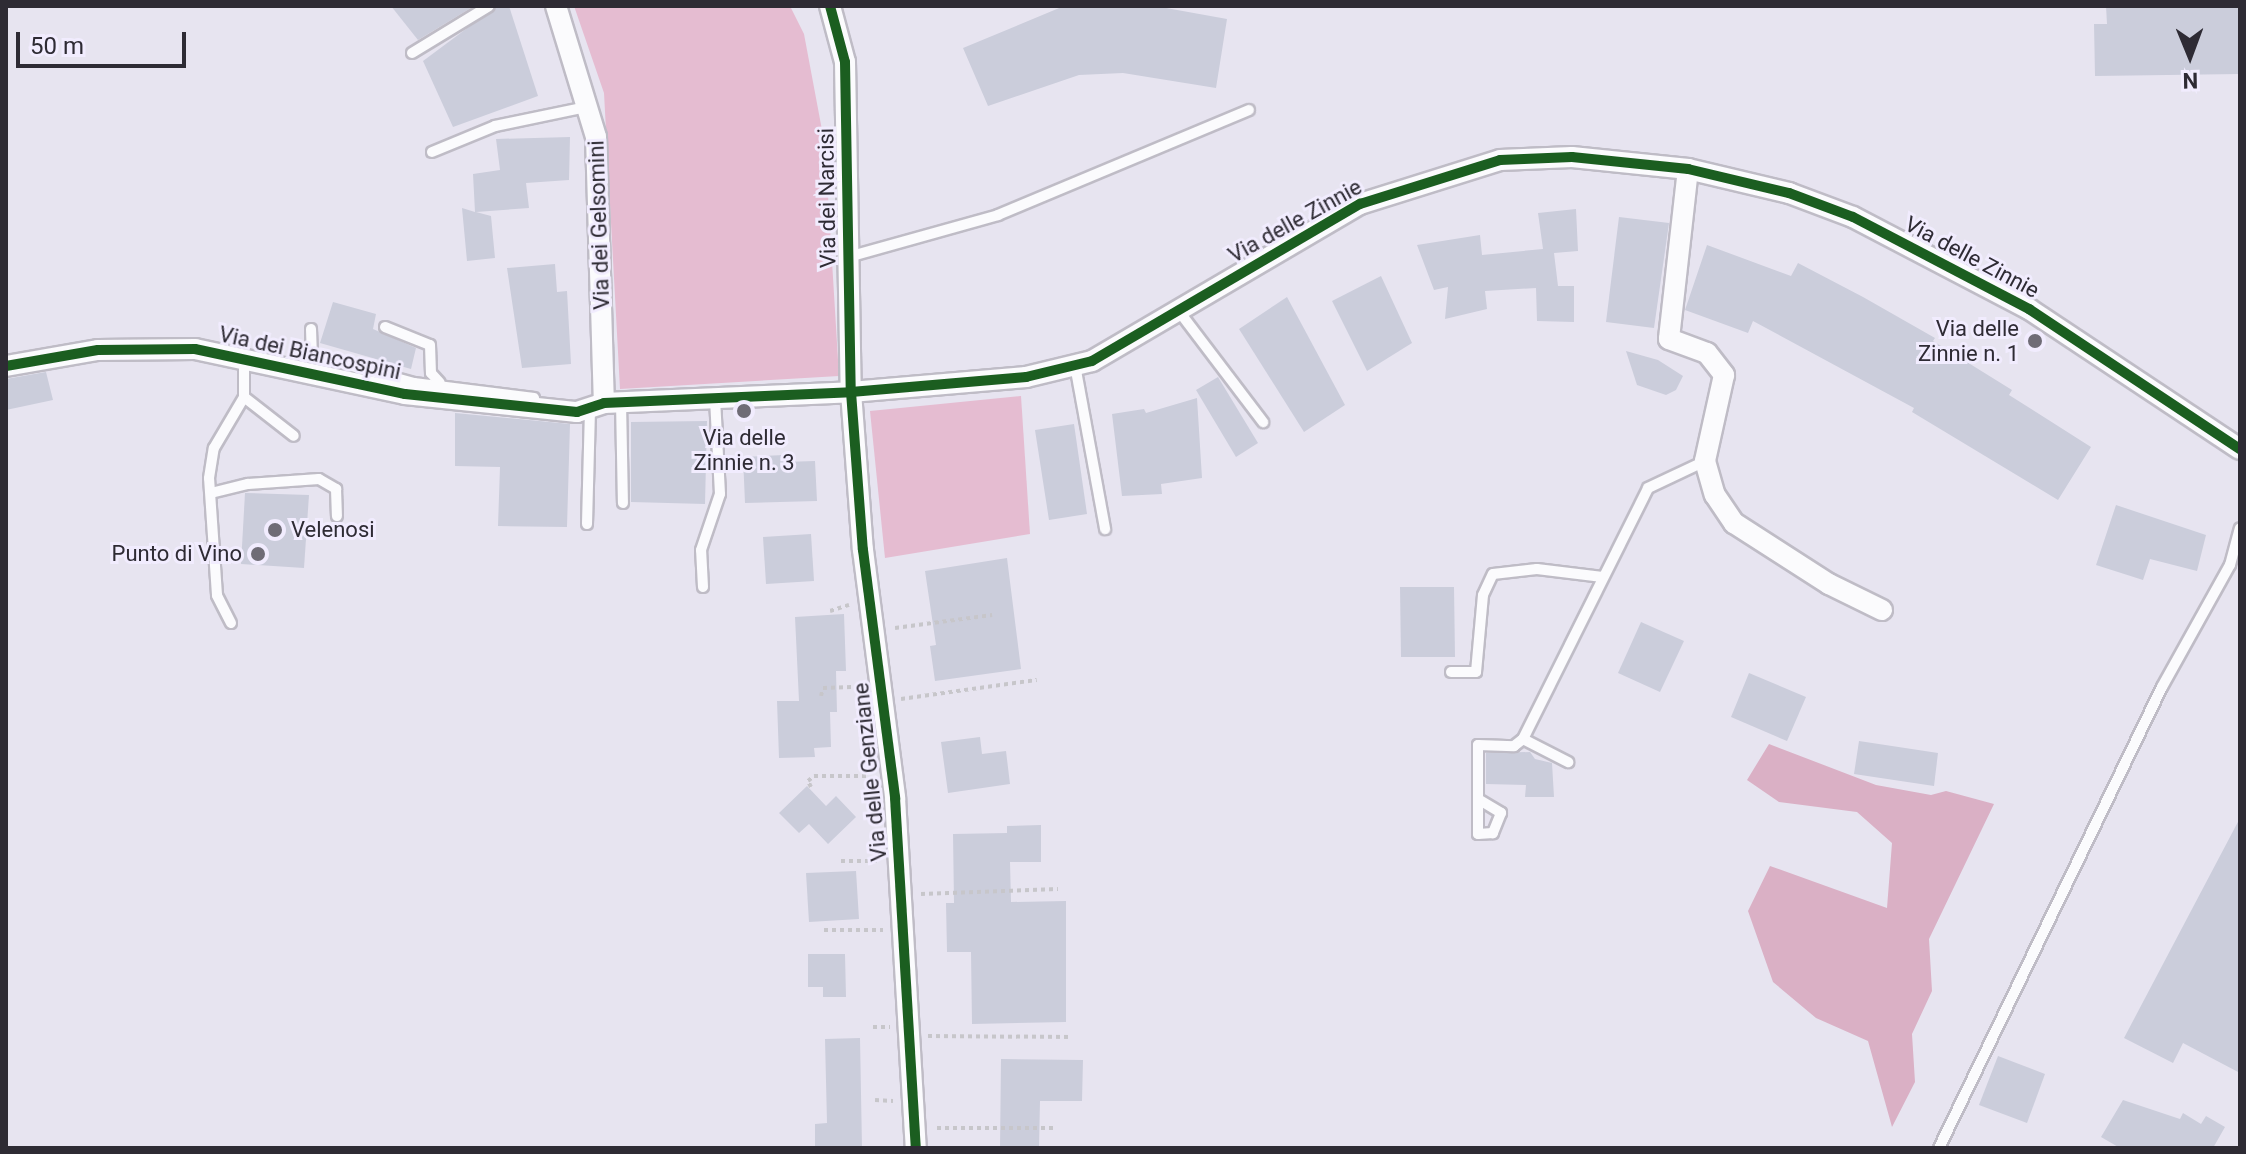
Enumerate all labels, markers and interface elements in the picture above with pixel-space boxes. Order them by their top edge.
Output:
scale bar [20,16,190,66]
north arrow [2150,16,2230,96]
text: 50 m [30,32,84,60]
text: N [2182,68,2198,93]
street label: Via dei Narcisi [813,128,841,268]
street label: Via dei Gelsomini [583,140,615,310]
street label: Via delle Zinnie [1224,173,1366,269]
street label: Via delle Zinnie [1900,210,2044,304]
place label: Via delle Zinnie n. 1 [1918,315,2019,366]
street label: Via dei Biancospini [217,321,403,385]
marker: Via delle Zinnie n. 1 [2026,332,2044,350]
marker: Via delle Zinnie n. 3 [735,402,753,420]
place label: Via delle Zinnie n. 3 [693,424,795,476]
place label: Velenosi [291,517,375,543]
marker: Velenosi [266,521,284,539]
place label: Punto di Vino [112,541,242,567]
marker: Punto di Vino [249,545,267,563]
street label: Via delle Genziane [847,681,893,863]

